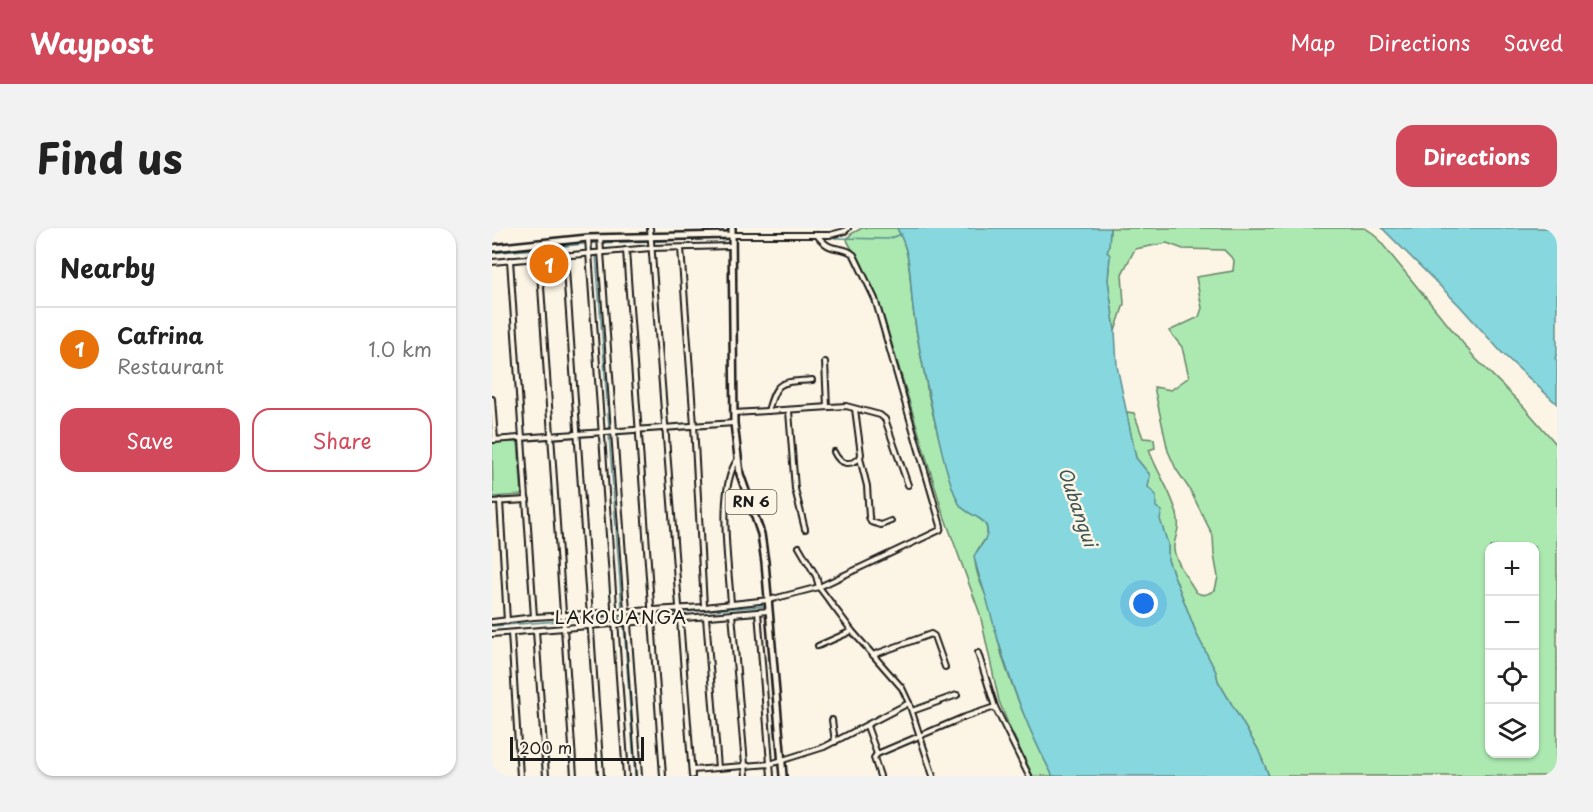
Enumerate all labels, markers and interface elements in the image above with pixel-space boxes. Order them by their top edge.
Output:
text: Waypost [30,21,154,64]
text: Map [1290,26,1335,58]
text: Directions [1368,26,1470,58]
text: Saved [1503,26,1563,58]
text: Find us [36,125,183,188]
button: Directions [1396,125,1557,187]
pin: 1 [530,242,568,286]
text: Nearby [60,248,155,287]
text: Cafrina [117,318,204,351]
text: 1 [75,334,84,364]
text: 1.0 km [368,334,432,364]
text: Restaurant [117,351,224,381]
button: Save [60,408,240,472]
button: Share [252,408,432,472]
water label: Oubangui [1052,463,1106,553]
road number: RN 6 [726,490,776,514]
map controls [1485,542,1539,758]
button: + [1485,542,1539,596]
your location [1129,589,1158,618]
button: − [1485,596,1539,650]
district label: LAKOUANGA [554,603,688,630]
button: locate [1485,650,1539,704]
button: layers [1485,704,1539,758]
scale bar [510,734,644,762]
text: 200 m [519,735,572,759]

